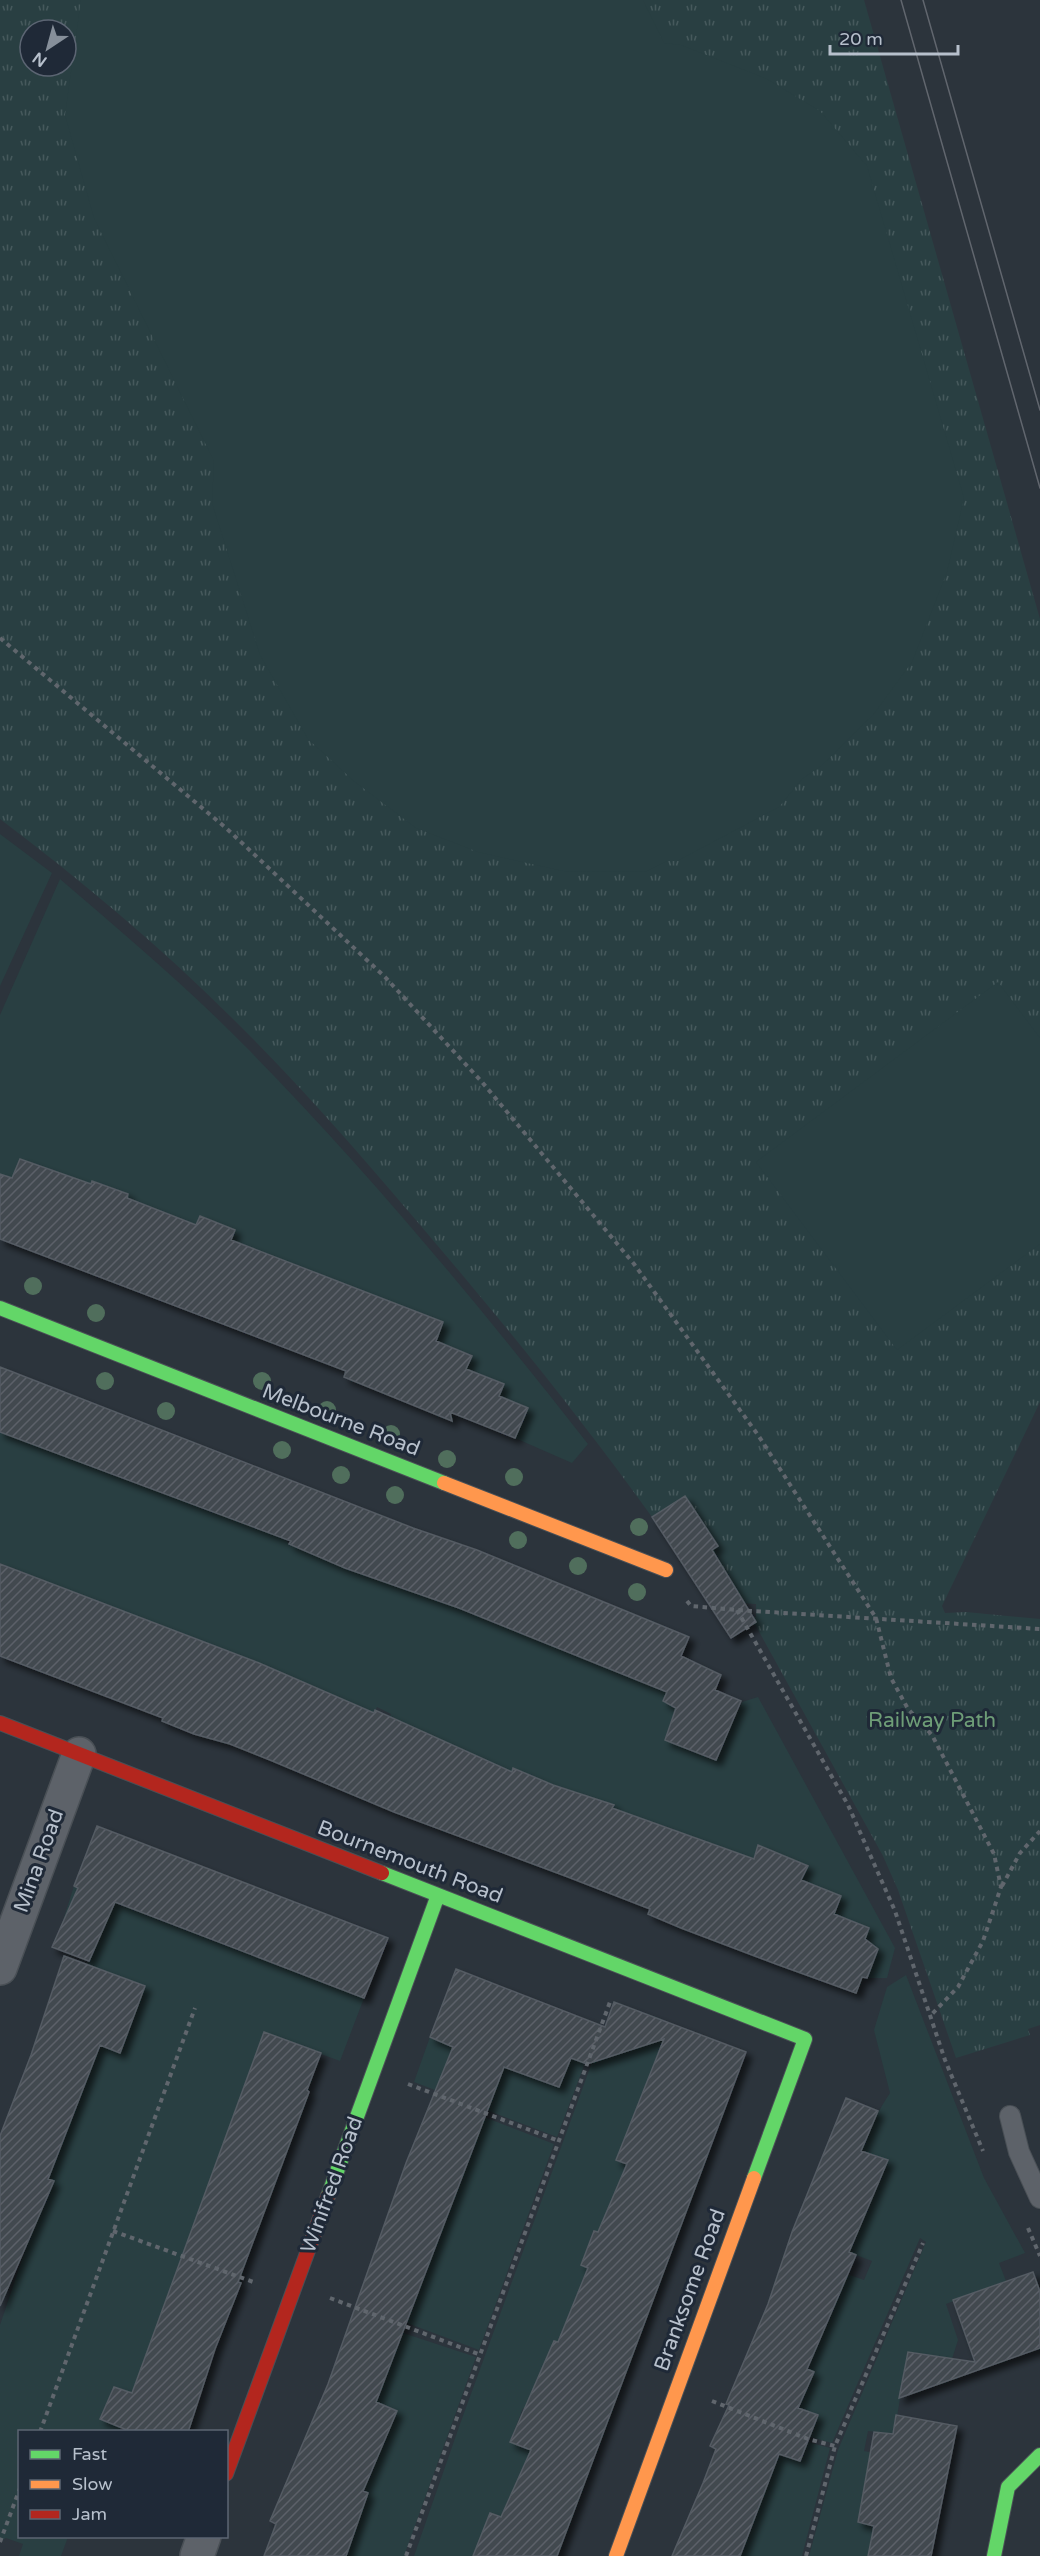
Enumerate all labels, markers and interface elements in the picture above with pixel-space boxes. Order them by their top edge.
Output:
north arrow [18,18,78,78]
scale bar [830,18,958,56]
text: 20 m [839,28,883,50]
text: N [29,47,51,71]
street label: Melbourne Road [259,1378,423,1462]
park label: Railway Path [868,1708,996,1733]
street label: Mina Road [9,1806,69,1916]
street label: Bournemouth Road [314,1815,506,1909]
street label: Winifred Road [296,2113,368,2257]
street label: Branksome Road [649,2206,731,2374]
legend [18,2430,228,2538]
text: Fast [72,2443,107,2465]
text: Slow [72,2473,113,2495]
text: Jam [72,2503,107,2525]

